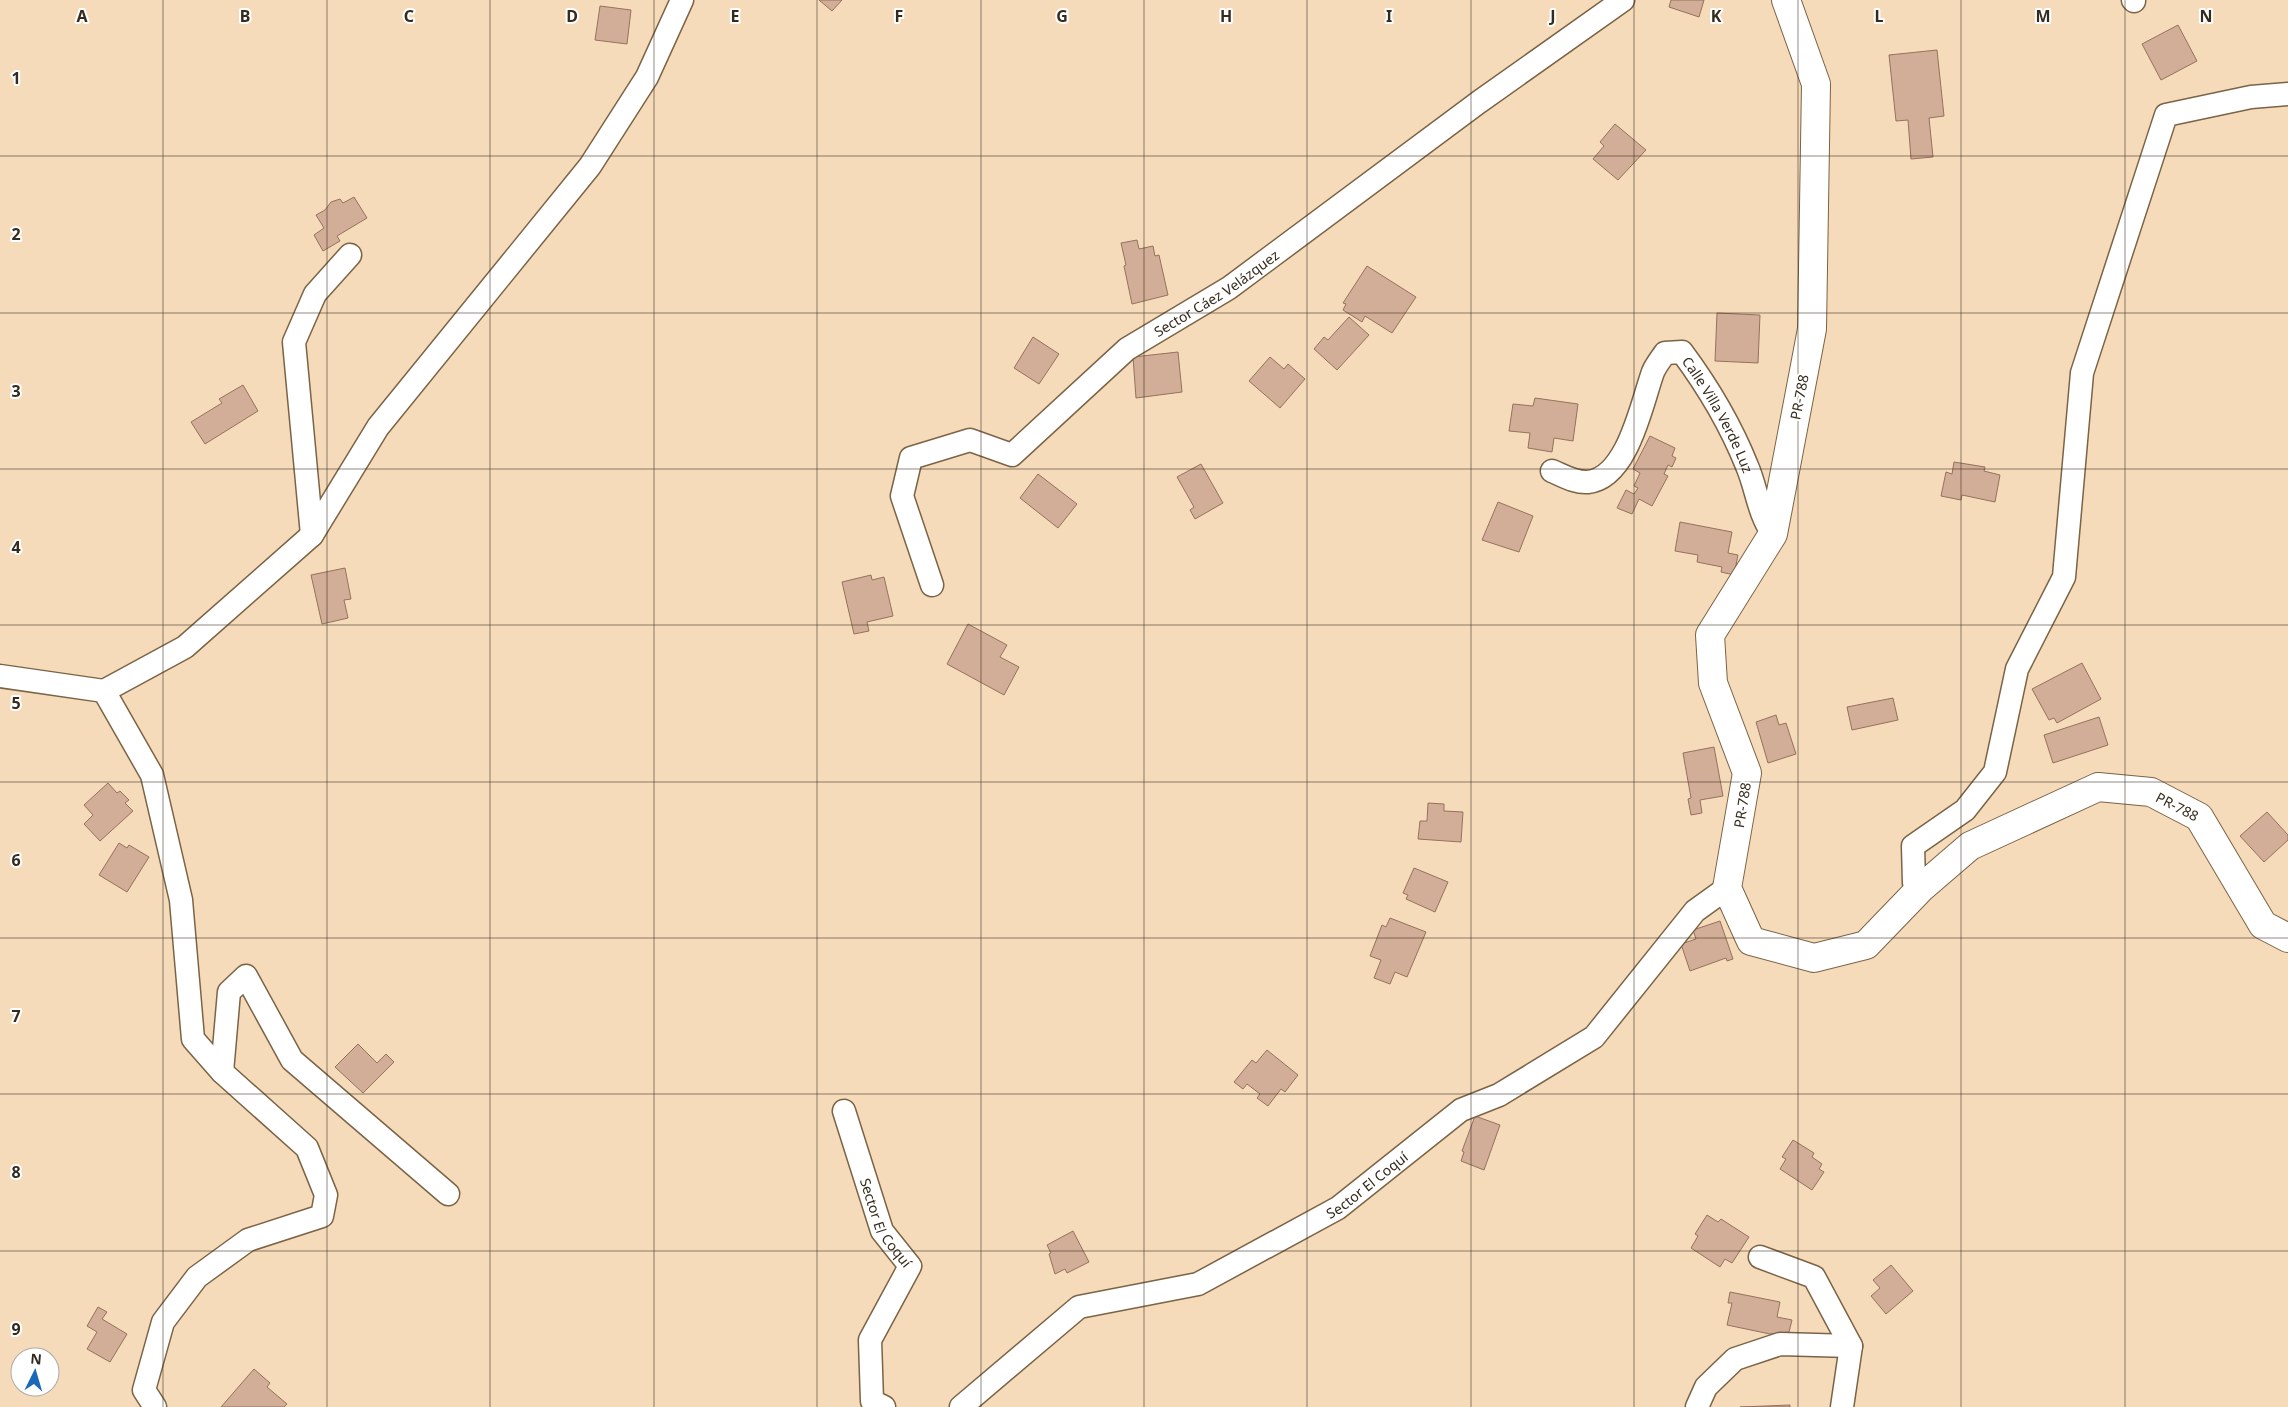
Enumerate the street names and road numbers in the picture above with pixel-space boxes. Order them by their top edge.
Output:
street label: Sector Cáez Velázquez [1150,245,1283,340]
street label: Calle Villa Verde Luz [1679,352,1758,476]
street label: PR-788 [1785,373,1813,421]
street label: PR-788 [1729,781,1755,829]
street label: PR-788 [2153,787,2202,825]
street label: Sector El Coquí [1322,1147,1412,1222]
street label: Sector El Coquí [856,1176,917,1271]

